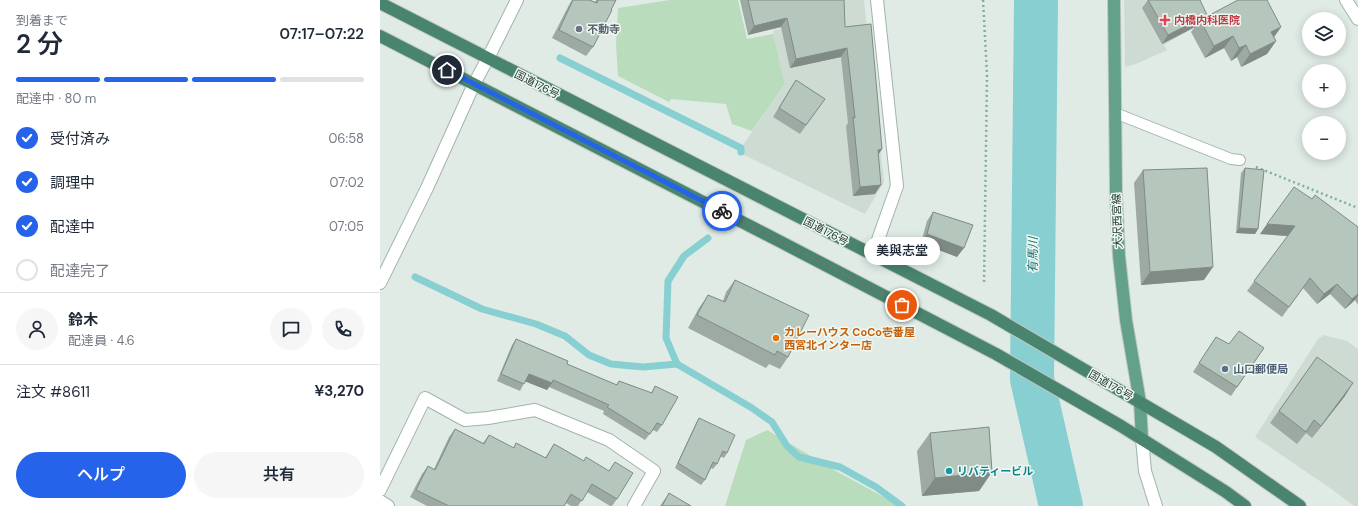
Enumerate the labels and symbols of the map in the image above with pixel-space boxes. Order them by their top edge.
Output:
place label: 内橋内科医院 [1174,13,1240,27]
marker: 内橋内科医院 [1159,14,1171,26]
place label: 不動寺 [587,22,620,36]
marker: 不動寺 [574,24,584,34]
pin [430,53,464,87]
street label: 国道176号 [512,67,562,101]
courier [702,191,742,231]
street label: 大沢西宮線 [1109,193,1125,249]
street label: 国道176号 [801,214,851,248]
water label: 有馬川 [1025,235,1041,273]
callout: 美與志堂 [864,237,940,265]
pin [885,288,919,322]
place label: カレーハウス CoCo壱番屋 西宮北インター店 [784,325,915,352]
marker: カレーハウス CoCo壱番屋 西宮北インター店 [771,333,781,343]
place label: 山口郵便局 [1233,362,1288,376]
marker: 山口郵便局 [1220,364,1230,374]
street label: 国道176号 [1086,367,1136,403]
place label: リバティービル [957,464,1033,478]
marker: リバティービル [944,466,954,476]

